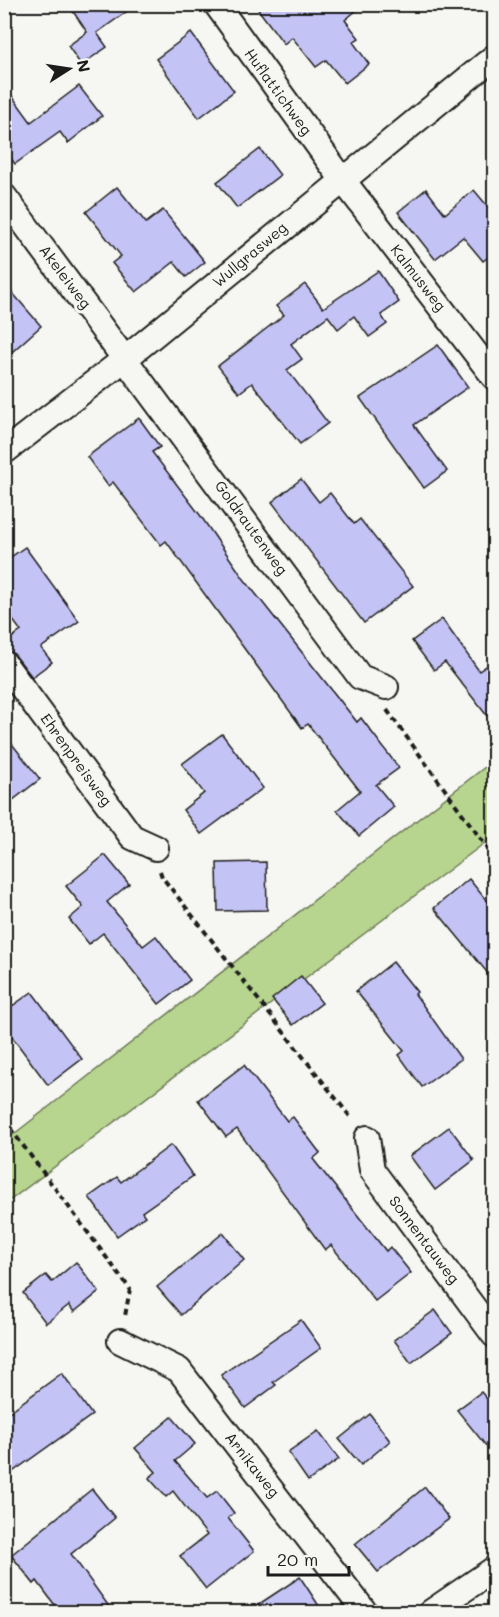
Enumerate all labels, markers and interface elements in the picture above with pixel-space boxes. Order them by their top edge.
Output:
north arrow [39,39,99,99]
street label: Huflattichweg [241,44,317,139]
text: N [73,58,96,74]
street label: Wullgrasweg [208,217,291,291]
street label: Akeleiweg [35,240,96,313]
street label: Kalmusweg [386,240,451,315]
street label: Goldrautenweg [211,476,293,579]
street label: Ehrenpreisweg [36,709,117,810]
street label: Sonnentauweg [385,1191,465,1288]
street label: Arnikaweg [221,1428,285,1501]
scale bar [268,1539,349,1577]
text: 20 m [277,1547,318,1571]

